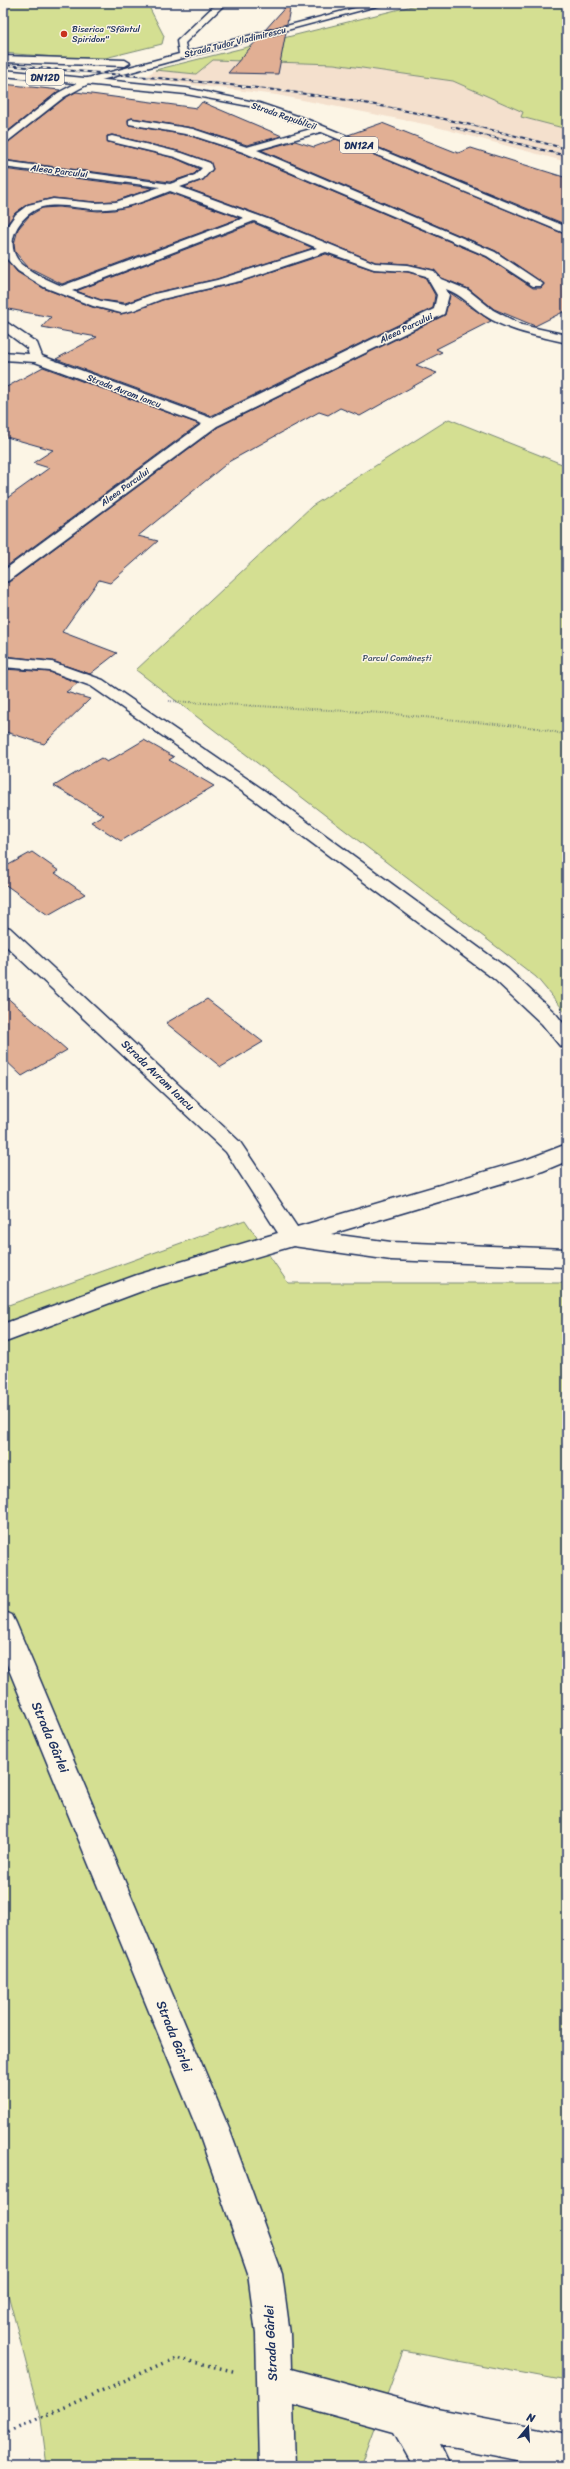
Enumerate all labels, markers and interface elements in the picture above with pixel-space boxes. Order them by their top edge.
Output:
place label: Biserica "Sfântul Spiridon" [72,21,141,47]
street label: Strada Tudor Vladimirescu [182,22,288,62]
marker: Biserica "Sfântul Spiridon" [59,29,69,39]
road number: DN12D [26,69,64,85]
street label: Strada Republicii [249,97,319,135]
road number: DN12A [340,137,378,153]
street label: Aleea Parcului [29,159,89,183]
street label: Aleea Parcului [376,308,436,348]
street label: Strada Avram Iancu [85,369,164,413]
street label: Aleea Parcului [96,463,153,511]
park label: Parcul Comănești [362,650,432,666]
street label: Strada Avram Iancu [117,1035,199,1116]
street label: Strada Gârlei [25,1698,76,1777]
street label: Strada Gârlei [150,1997,200,2076]
street label: Strada Gârlei [257,2304,284,2382]
north arrow [508,2407,548,2447]
text: N [523,2407,538,2428]

